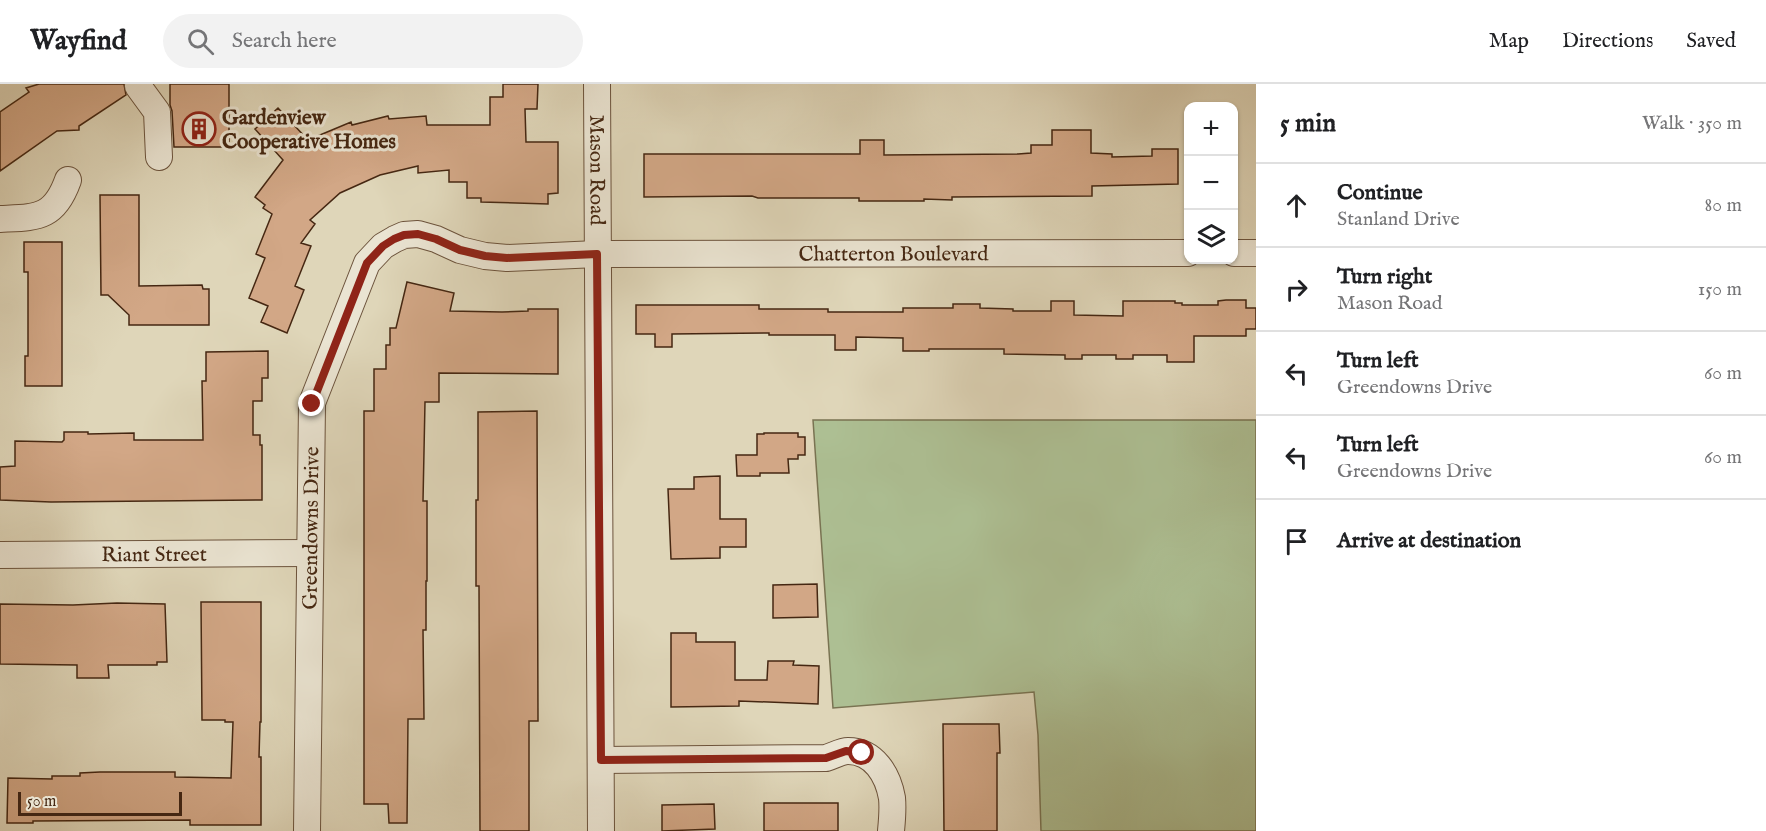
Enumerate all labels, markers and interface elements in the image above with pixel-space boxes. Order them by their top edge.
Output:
search box [163,14,583,68]
text: Wayfind [30,24,127,59]
icon: search [184,25,217,58]
text: Search here [232,27,337,55]
text: Map [1489,28,1529,55]
text: Directions [1562,28,1653,55]
text: Saved [1686,28,1736,55]
map controls [1184,102,1238,264]
button: + [1184,102,1238,156]
place label: Gardenview Cooperative Homes [222,105,396,156]
text: 5 min [1280,107,1336,140]
building icon: Gardenview Cooperative Homes [181,111,217,147]
text: Walk · 350 m [1642,111,1742,136]
street label: Mason Road [582,115,610,226]
button: − [1184,156,1238,210]
text: Continue [1337,179,1423,207]
icon: ahead [1280,189,1313,222]
text: 80 m [1705,193,1742,218]
text: Stanland Drive [1337,207,1460,232]
button: layers [1184,210,1238,264]
street label: Chatterton Boulevard [798,241,989,269]
text: Turn right [1337,263,1432,291]
icon: right [1280,273,1313,306]
text: 150 m [1698,277,1742,302]
text: Mason Road [1337,291,1442,316]
text: Turn left [1337,347,1419,375]
icon: left [1280,357,1313,390]
text: 60 m [1704,361,1742,386]
text: Greendowns Drive [1337,375,1492,400]
route end [298,390,324,416]
text: Turn left [1337,431,1419,459]
icon: left [1280,441,1313,474]
text: 60 m [1704,445,1742,470]
street label: Greendowns Drive [298,446,326,610]
text: Greendowns Drive [1337,459,1492,484]
icon: arrive [1280,525,1313,558]
text: Arrive at destination [1337,527,1521,555]
street label: Riant Street [101,542,207,569]
route start [848,739,874,765]
scale bar [18,789,182,816]
text: 50 m [27,792,56,812]

